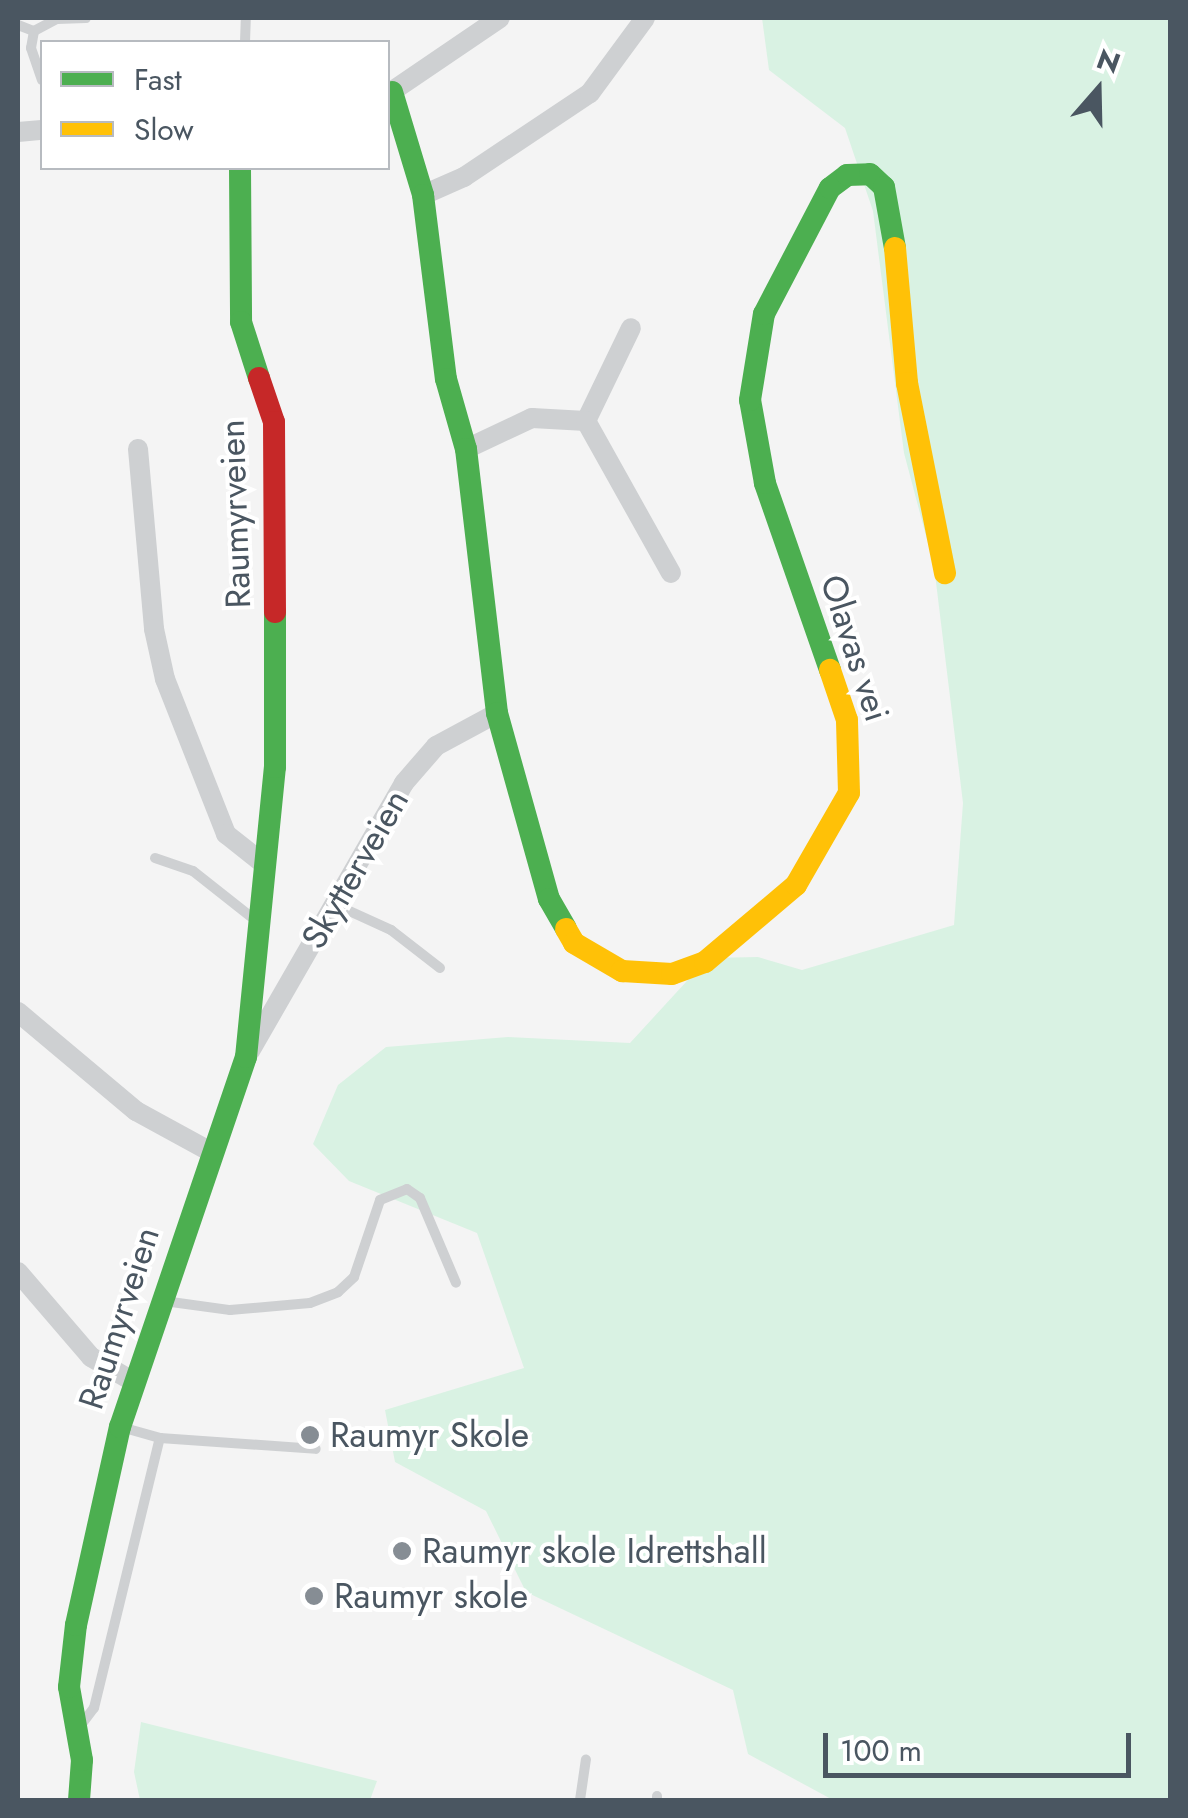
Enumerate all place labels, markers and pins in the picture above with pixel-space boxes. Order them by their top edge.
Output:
place label: Raumyr Skole [330,1414,529,1456]
marker: Raumyr Skole [299,1424,321,1446]
place label: Raumyr skole Idrettshall [422,1530,767,1572]
marker: Raumyr skole Idrettshall [391,1540,413,1562]
place label: Raumyr skole [334,1575,528,1617]
marker: Raumyr skole [303,1585,325,1607]

